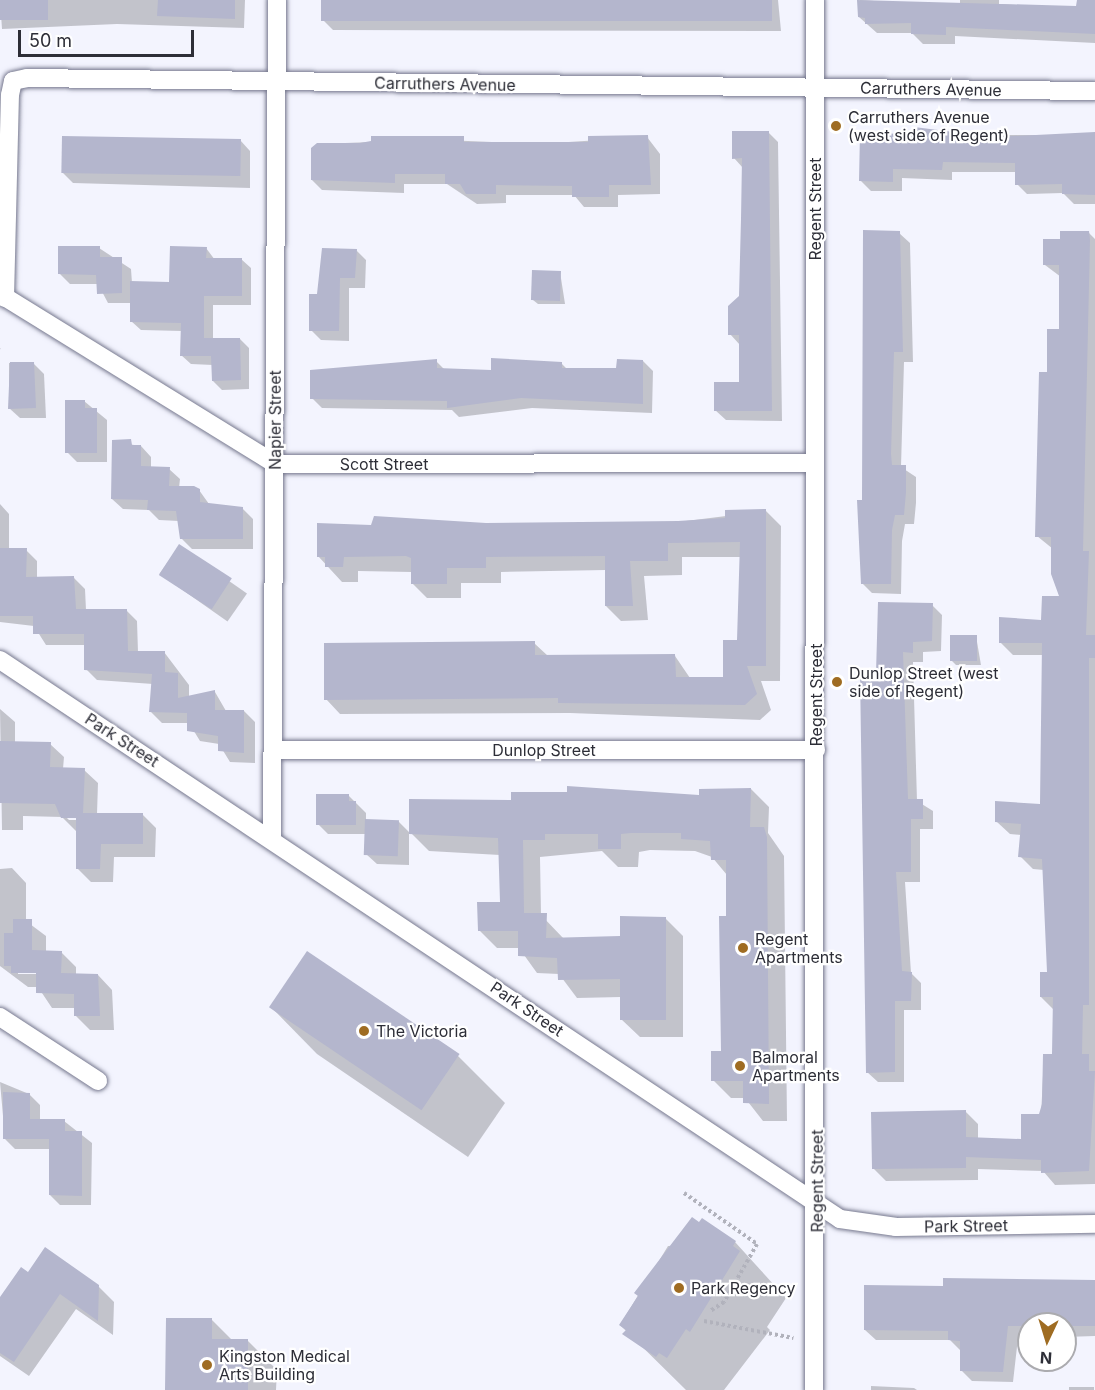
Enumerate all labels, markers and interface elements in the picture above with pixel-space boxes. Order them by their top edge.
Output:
scale bar [21,18,196,56]
text: 50 m [29,30,72,51]
street label: Carruthers Avenue [374,73,516,95]
street label: Carruthers Avenue [860,78,1002,100]
place label: Carruthers Avenue (west side of Regent) [848,107,1009,145]
marker: Carruthers Avenue (west side of Regent) [829,119,843,133]
street label: Regent Street [805,158,825,260]
street label: Napier Street [265,370,285,470]
street label: Scott Street [340,454,428,474]
street label: Regent Street [806,644,826,746]
place label: Dunlop Street (west side of Regent) [849,663,999,701]
marker: Dunlop Street (west side of Regent) [830,675,844,689]
street label: Park Street [82,709,162,771]
street label: Dunlop Street [492,740,596,760]
place label: Regent Apartments [755,929,843,967]
marker: Regent Apartments [736,941,750,955]
street label: Park Street [487,978,567,1040]
place label: The Victoria [376,1021,467,1041]
marker: The Victoria [357,1024,371,1038]
place label: Balmoral Apartments [752,1047,840,1085]
marker: Balmoral Apartments [733,1059,747,1073]
street label: Regent Street [807,1130,827,1232]
street label: Park Street [924,1216,1008,1236]
place label: Park Regency [691,1278,796,1298]
marker: Park Regency [672,1281,686,1295]
north arrow [1017,1312,1077,1372]
place label: Kingston Medical Arts Building [219,1346,350,1384]
text: N [1039,1348,1053,1368]
marker: Kingston Medical Arts Building [200,1358,214,1372]

